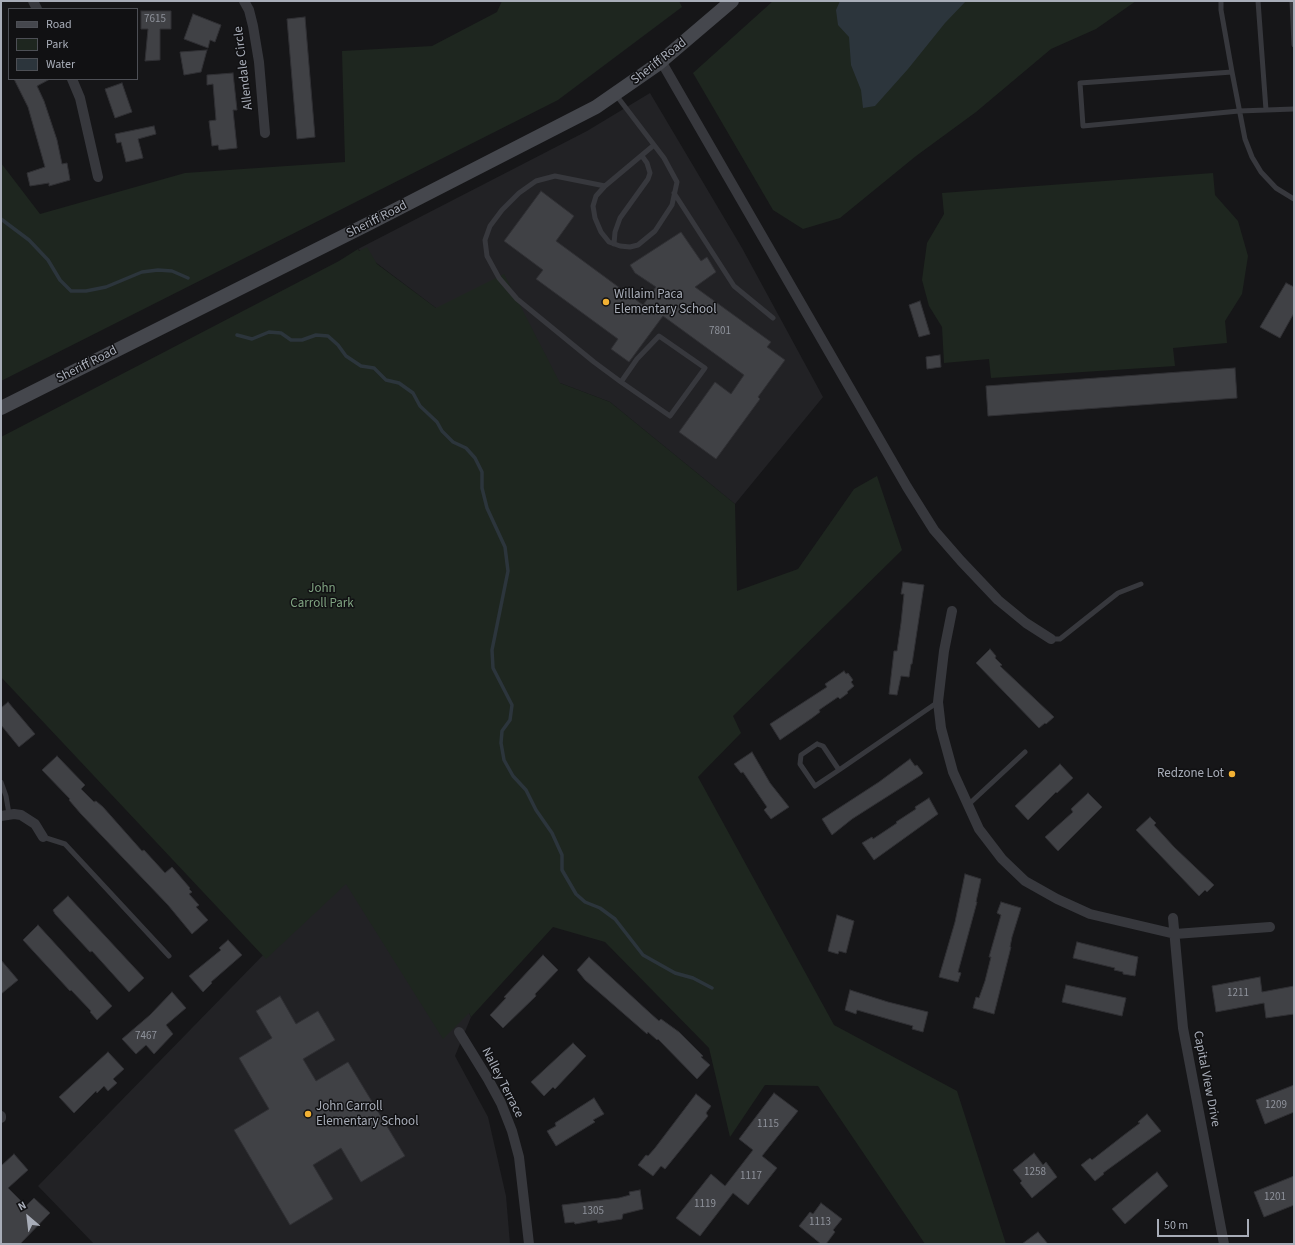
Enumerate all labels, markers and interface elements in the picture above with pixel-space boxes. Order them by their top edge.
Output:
legend [8,8,138,80]
house number: 7615 [144,13,166,27]
text: Road [46,16,72,33]
street label: Allendale Circle [231,25,257,111]
street label: Sheriff Road [628,35,690,89]
text: Park [46,36,68,53]
text: Water [46,56,75,73]
street label: Sheriff Road [344,198,410,242]
place label: Willaim Paca Elementary School [614,287,716,318]
marker: Willaim Paca Elementary School [601,297,611,307]
house number: 7801 [709,325,731,339]
street label: Sheriff Road [54,343,120,387]
park label: John Carroll Park [290,581,354,612]
place label: Redzone Lot [1157,766,1224,782]
marker: Redzone Lot [1227,769,1237,779]
house number: 1211 [1227,987,1249,1001]
house number: 7467 [135,1030,157,1044]
street label: Capital View Drive [1189,1030,1223,1128]
street label: Nalley Terrace [478,1045,526,1121]
place label: John Carroll Elementary School [316,1099,418,1130]
house number: 1209 [1265,1099,1287,1113]
marker: John Carroll Elementary School [303,1109,313,1119]
house number: 1115 [757,1118,779,1132]
house number: 1258 [1024,1166,1046,1180]
house number: 1117 [740,1170,762,1184]
house number: 1201 [1264,1191,1286,1205]
north arrow [8,1197,48,1237]
text: N [15,1198,29,1214]
house number: 1119 [694,1198,716,1212]
house number: 1305 [582,1205,604,1219]
scale bar [1159,1211,1251,1237]
house number: 1113 [809,1216,831,1230]
text: 50 m [1164,1217,1188,1234]

